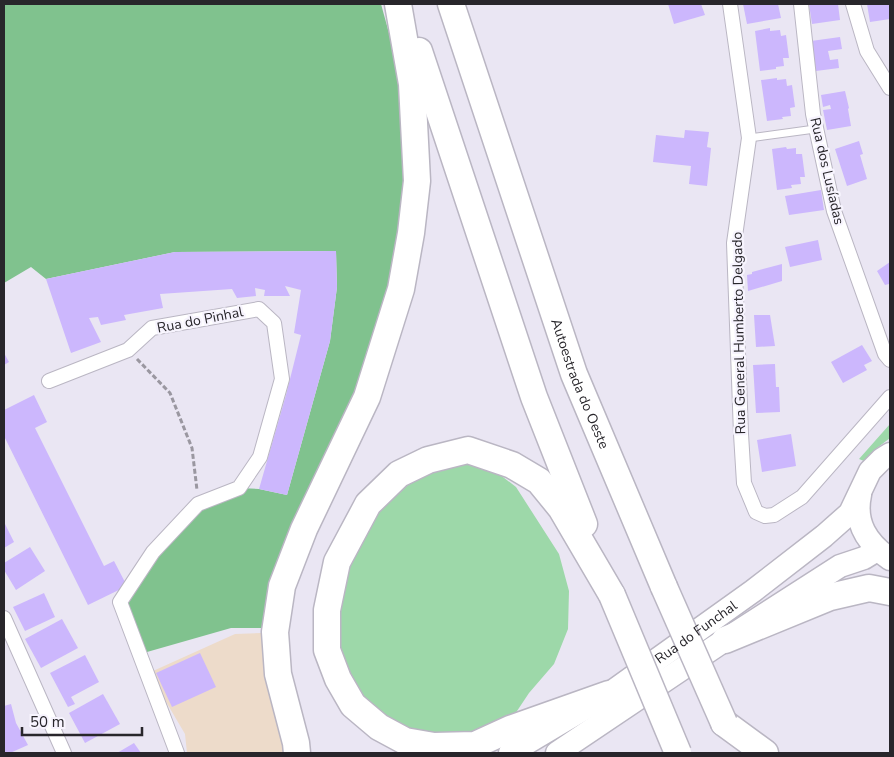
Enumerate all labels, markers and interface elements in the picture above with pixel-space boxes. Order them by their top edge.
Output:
street label: Rua dos Lusíadas [805,115,849,227]
street label: Rua General Humberto Delgado [728,231,750,434]
street label: Rua do Pinhal [155,302,246,338]
street label: Autoestrada do Oeste [547,316,614,452]
street label: Rua do Funchal [651,595,742,668]
scale bar [22,704,142,736]
text: 50 m [30,712,65,732]

